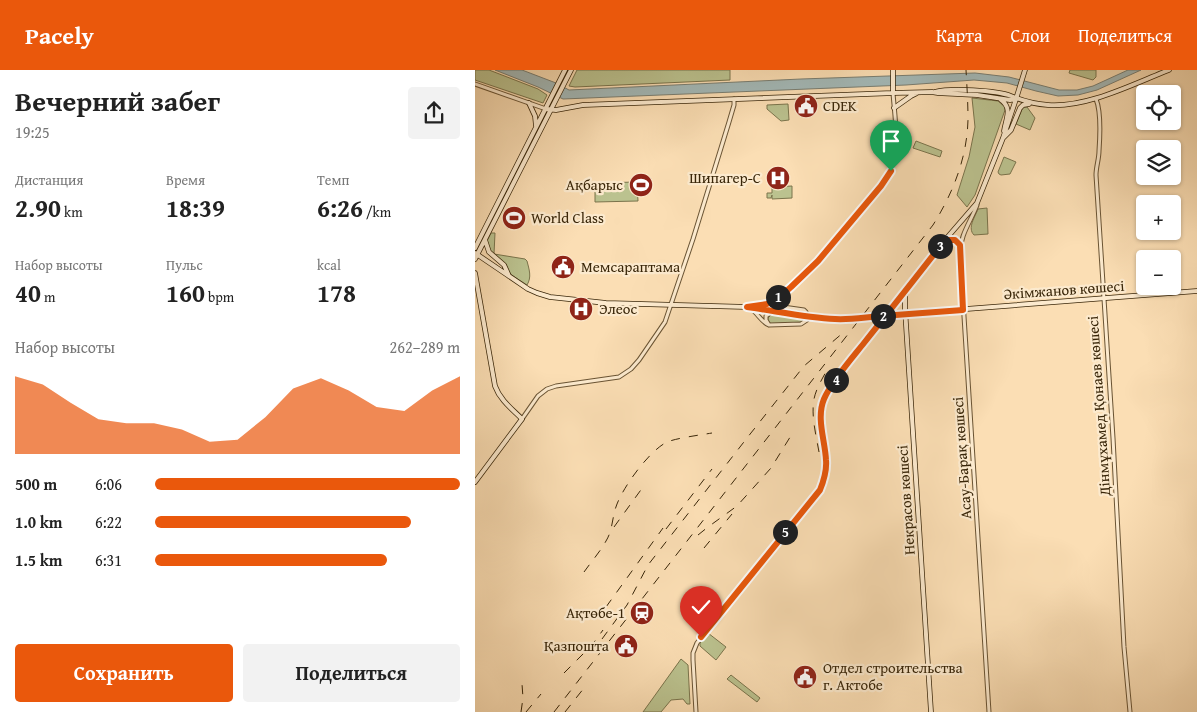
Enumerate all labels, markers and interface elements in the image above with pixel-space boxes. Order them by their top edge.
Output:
text: Pacely [25,18,94,53]
text: Карта [936,22,983,49]
text: Слои [1011,22,1050,49]
text: Поделиться [1078,22,1172,49]
text: Вечерний забег [15,80,220,121]
map controls [1136,85,1181,295]
button: locate [1136,85,1181,130]
button: share [408,87,460,139]
public building icon: CDEK [793,93,819,119]
place label: CDEK [823,95,857,116]
text: 19:25 [15,120,50,144]
pin [870,120,912,171]
icon: arrive [877,127,905,155]
button: layers [1136,140,1181,185]
hospital icon: Шипагер-С [765,165,791,191]
place label: Шипагер-С [689,167,761,188]
text: Дистанция [15,170,83,190]
text: Время [166,170,205,190]
text: Темп [317,170,349,190]
sports icon: Ақбарыс [628,172,654,198]
place label: Ақбарыс [566,174,623,195]
text: 2.90 [15,190,61,226]
text: 18:39 [166,190,225,226]
text: 6:26 [317,190,363,226]
button: + [1136,195,1181,240]
text: km [61,202,83,222]
text: /km [363,202,391,222]
sports icon: World Class [501,205,527,231]
place label: World Class [531,207,604,228]
pin: 3 [927,234,953,258]
text: 3 [937,236,944,256]
button: − [1136,250,1181,295]
public building icon: Мемсараптама [550,254,576,280]
text: Набор высоты [15,255,102,275]
text: Пульс [166,255,203,275]
text: kcal [317,255,341,275]
place label: Мемсараптама [581,256,681,277]
text: 40 [15,275,41,311]
text: 160 [166,275,205,311]
text: 178 [317,275,356,311]
street label: Әкімжанов көшесі [1003,275,1125,304]
pin: 1 [765,284,791,310]
text: m [41,287,55,307]
text: bpm [205,287,234,307]
text: 1 [775,287,782,307]
hospital icon: Элеос [568,296,594,322]
place label: Элеос [599,298,638,319]
pin: 2 [871,304,895,328]
text: 2 [880,306,887,326]
street label: Дінмұхамед Қонаев көшесі [1082,315,1115,498]
text: Набор высоты [15,335,115,359]
text: 262–289 m [390,335,460,359]
pin: 4 [823,368,849,392]
text: 4 [833,370,840,390]
street label: Асау-Барақ көшесі [947,396,976,520]
street label: Некрасов көшесі [891,445,920,556]
text: 500 m [15,472,57,496]
text: 6:06 [95,472,122,496]
text: 1.0 km [15,510,62,534]
text: 6:22 [95,510,122,534]
pin: 5 [773,520,797,544]
text: 5 [782,522,789,542]
text: 1.5 km [15,548,62,572]
text: 6:31 [95,548,122,572]
pin [680,586,722,637]
icon: check [687,593,715,621]
station icon: Ақтөбе-1 [629,600,655,626]
place label: Ақтөбе-1 [566,602,625,623]
public building icon: Қазпошта [613,633,639,659]
place label: Қазпошта [544,635,610,656]
button: Сохранить [15,644,233,702]
button: Поделиться [243,644,460,702]
place label: Отдел строительства г. Актобе [823,657,963,695]
public building icon: Отдел строительства г. Актобе [792,664,818,690]

